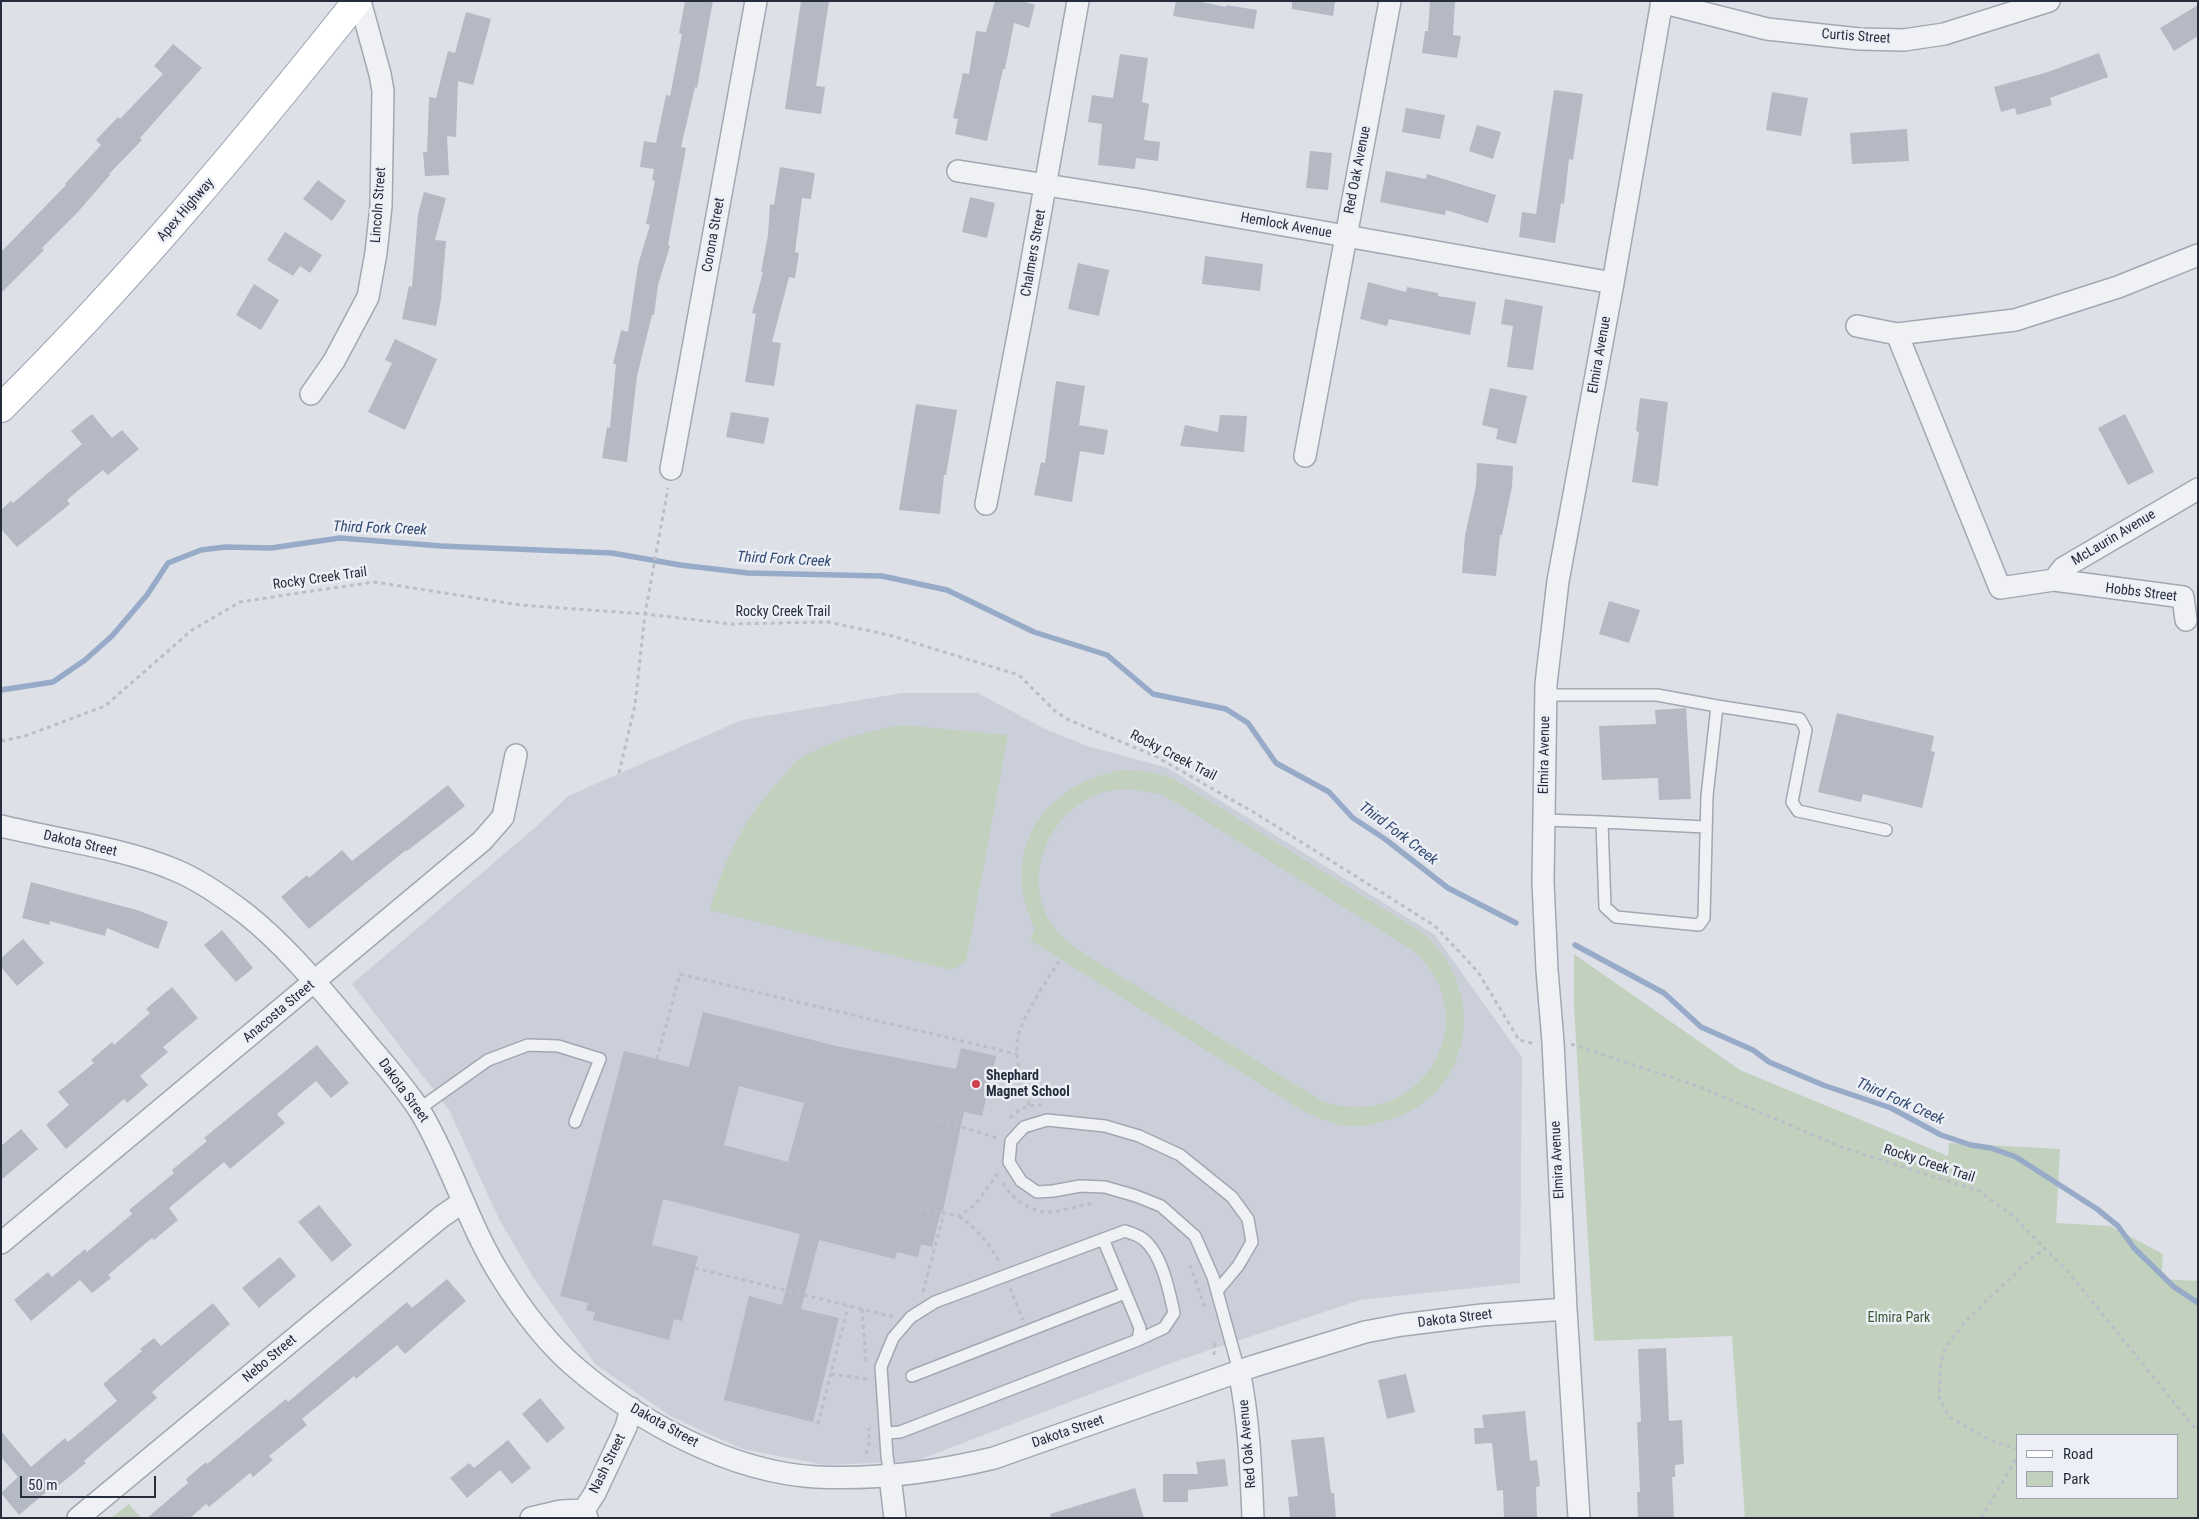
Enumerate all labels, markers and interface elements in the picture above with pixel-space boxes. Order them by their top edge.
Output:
street label: Curtis Street [1821,26,1891,48]
street label: Red Oak Avenue [1341,125,1375,215]
street label: Lincoln Street [368,166,390,244]
street label: Apex Highway [154,175,218,245]
street label: Corona Street [699,196,729,274]
street label: Chalmers Street [1018,208,1050,298]
street label: Hemlock Avenue [1239,210,1333,242]
street label: Elmira Avenue [1585,315,1615,395]
street label: McLaurin Avenue [2069,506,2159,570]
water label: Third Fork Creek [333,518,427,540]
water label: Third Fork Creek [737,549,831,571]
street label: Rocky Creek Trail [272,564,368,594]
street label: Hobbs Street [2104,580,2178,606]
street label: Rocky Creek Trail [736,604,830,620]
street label: Elmira Avenue [1536,716,1554,794]
street label: Rocky Creek Trail [1127,727,1219,785]
water label: Third Fork Creek [1355,798,1441,870]
street label: Dakota Street [42,827,118,861]
street label: Anacosta Street [240,977,318,1047]
street label: Dakota Street [374,1056,432,1126]
place label: Shephard Magnet School [986,1068,1070,1100]
water label: Third Fork Creek [1853,1075,1947,1129]
marker: Shephard Magnet School [970,1078,982,1090]
street label: Elmira Avenue [1548,1121,1568,1199]
street label: Rocky Creek Trail [1881,1141,1977,1187]
street label: Dakota Street [1417,1306,1493,1332]
park label: Elmira Park [1868,1310,1930,1326]
street label: Nebo Street [240,1332,300,1386]
street label: Red Oak Avenue [1236,1399,1260,1489]
street label: Dakota Street [627,1400,701,1452]
street label: Dakota Street [1030,1412,1106,1452]
street label: Nash Street [586,1431,630,1497]
legend [2016,1434,2179,1499]
text: Road [2063,1445,2093,1463]
scale bar [22,1466,159,1498]
text: Park [2063,1470,2090,1488]
text: 50 m [28,1476,58,1494]

